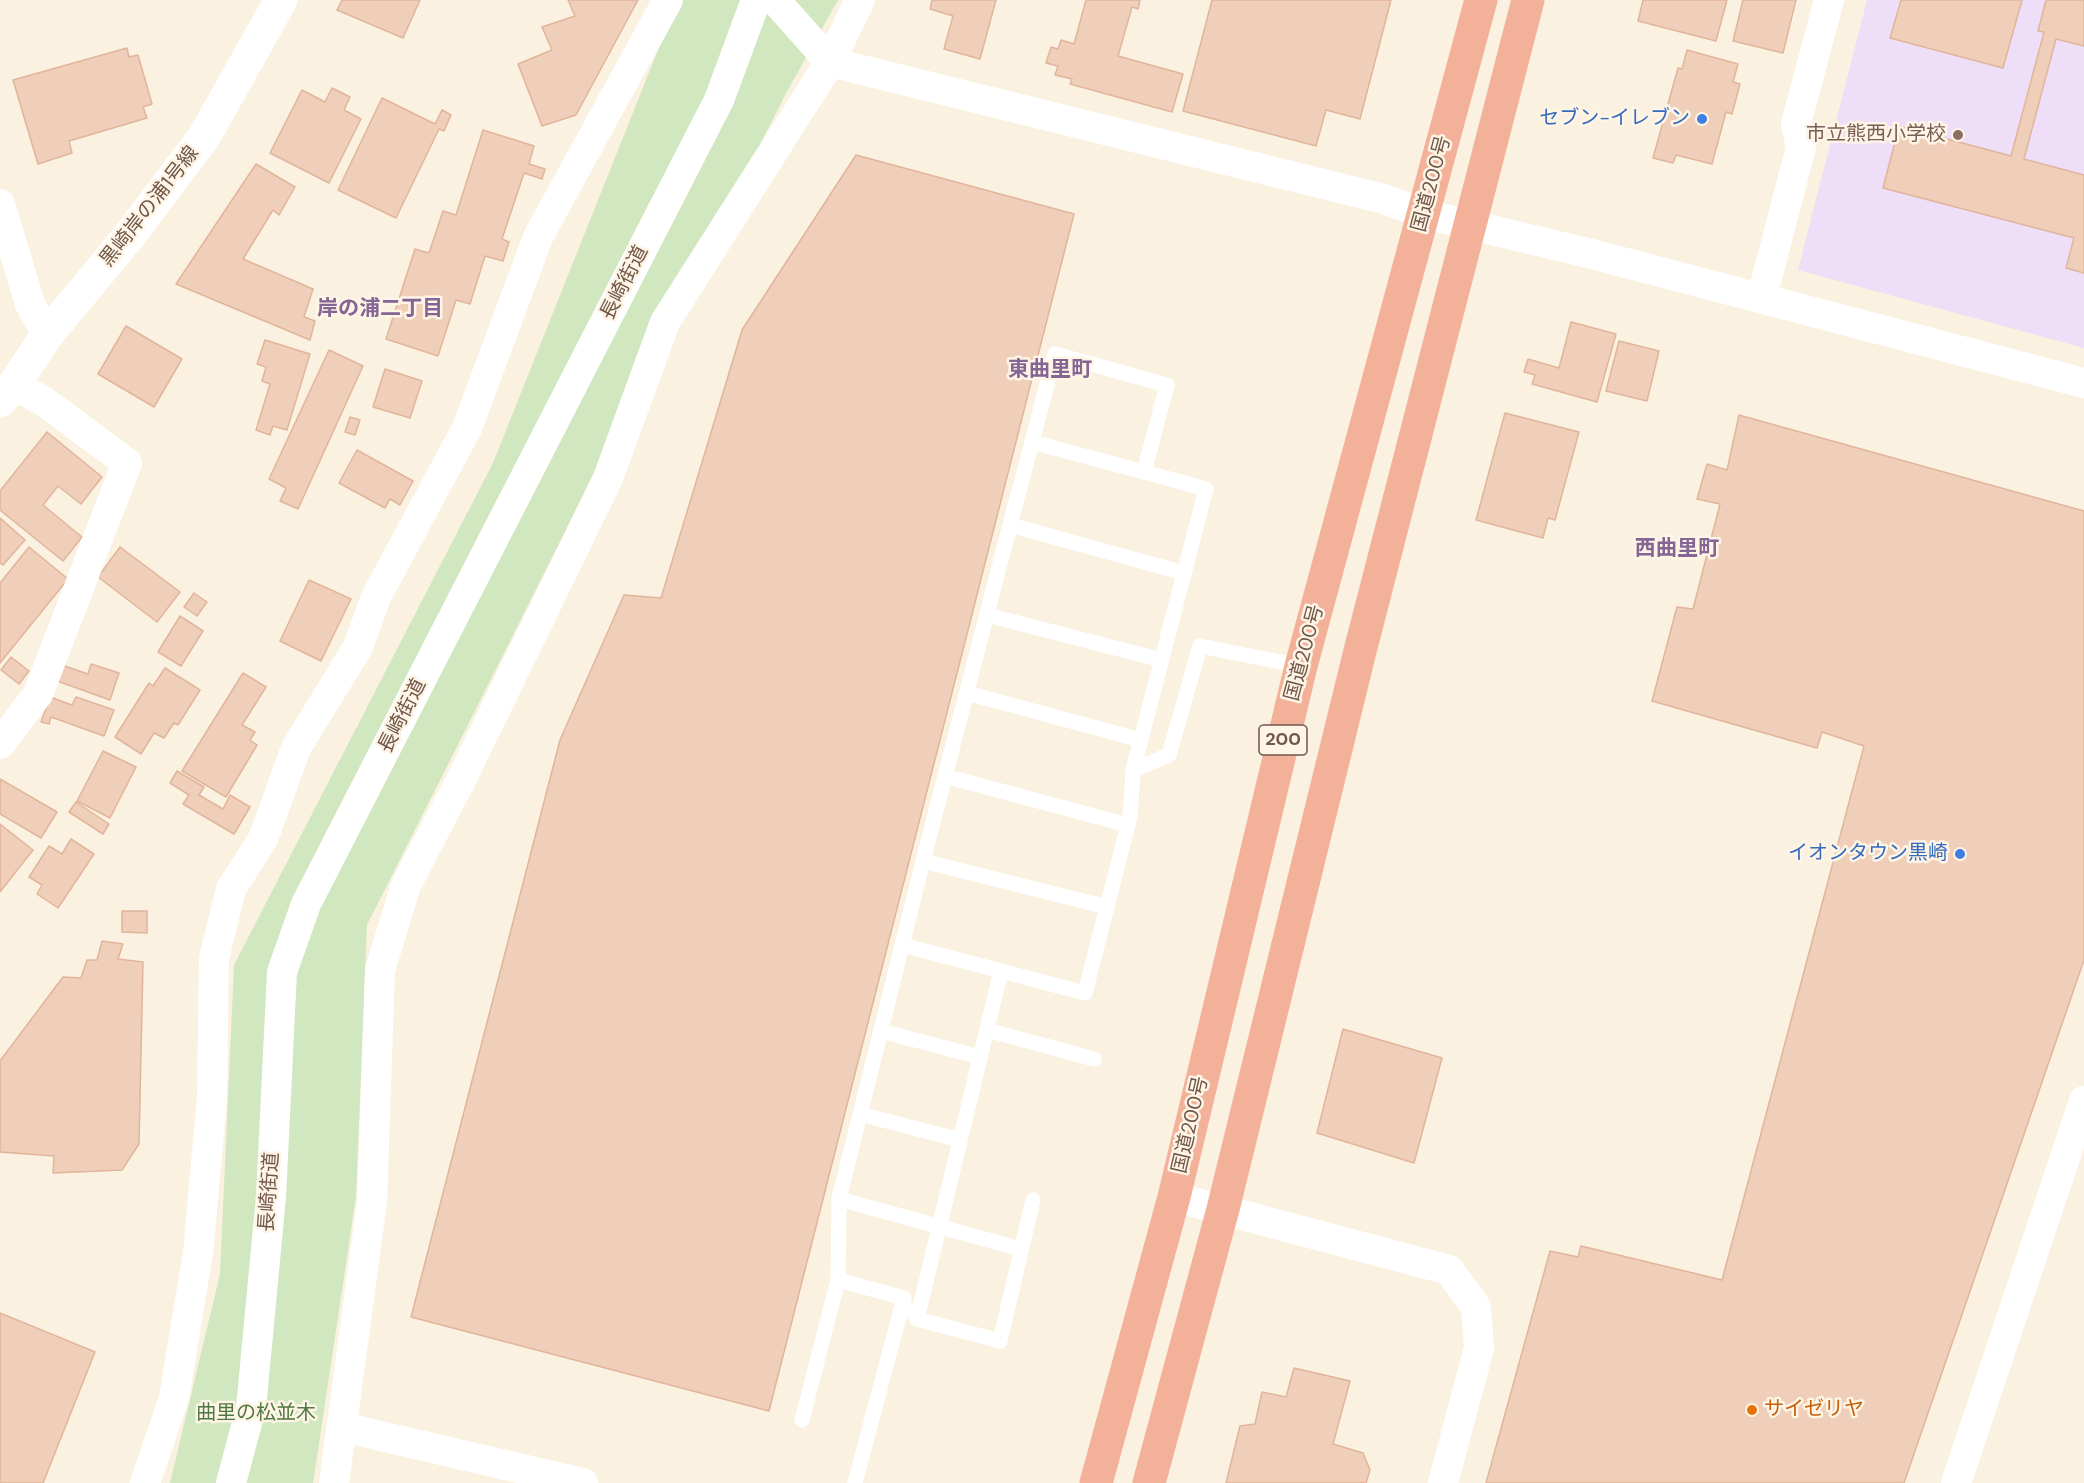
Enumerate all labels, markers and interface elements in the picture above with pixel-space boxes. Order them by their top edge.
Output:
place label: セブン-イレブン [1539,107,1690,131]
marker: セブン-イレブン [1695,112,1709,126]
place label: 市立熊西小学校 [1806,123,1946,147]
marker: 市立熊西小学校 [1951,128,1965,142]
street label: 国道200号 [1408,133,1456,235]
street label: 黒崎岸の浦1号線 [96,142,204,272]
street label: 長崎街道 [596,242,654,324]
district label: 岸の浦二丁目 [317,296,443,322]
district label: 東曲里町 [1008,357,1092,383]
district label: 西曲里町 [1635,536,1719,562]
street label: 国道200号 [1281,602,1329,704]
street label: 長崎街道 [374,675,432,757]
road number: 200 [1259,725,1307,755]
place label: イオンタウン黒崎 [1788,842,1948,866]
marker: イオンタウン黒崎 [1953,847,1967,861]
street label: 国道200号 [1168,1074,1214,1176]
street label: 長崎街道 [255,1151,285,1233]
place label: サイゼリヤ [1764,1398,1864,1422]
park label: 曲里の松並木 [196,1402,316,1426]
marker: サイゼリヤ [1745,1403,1759,1417]

